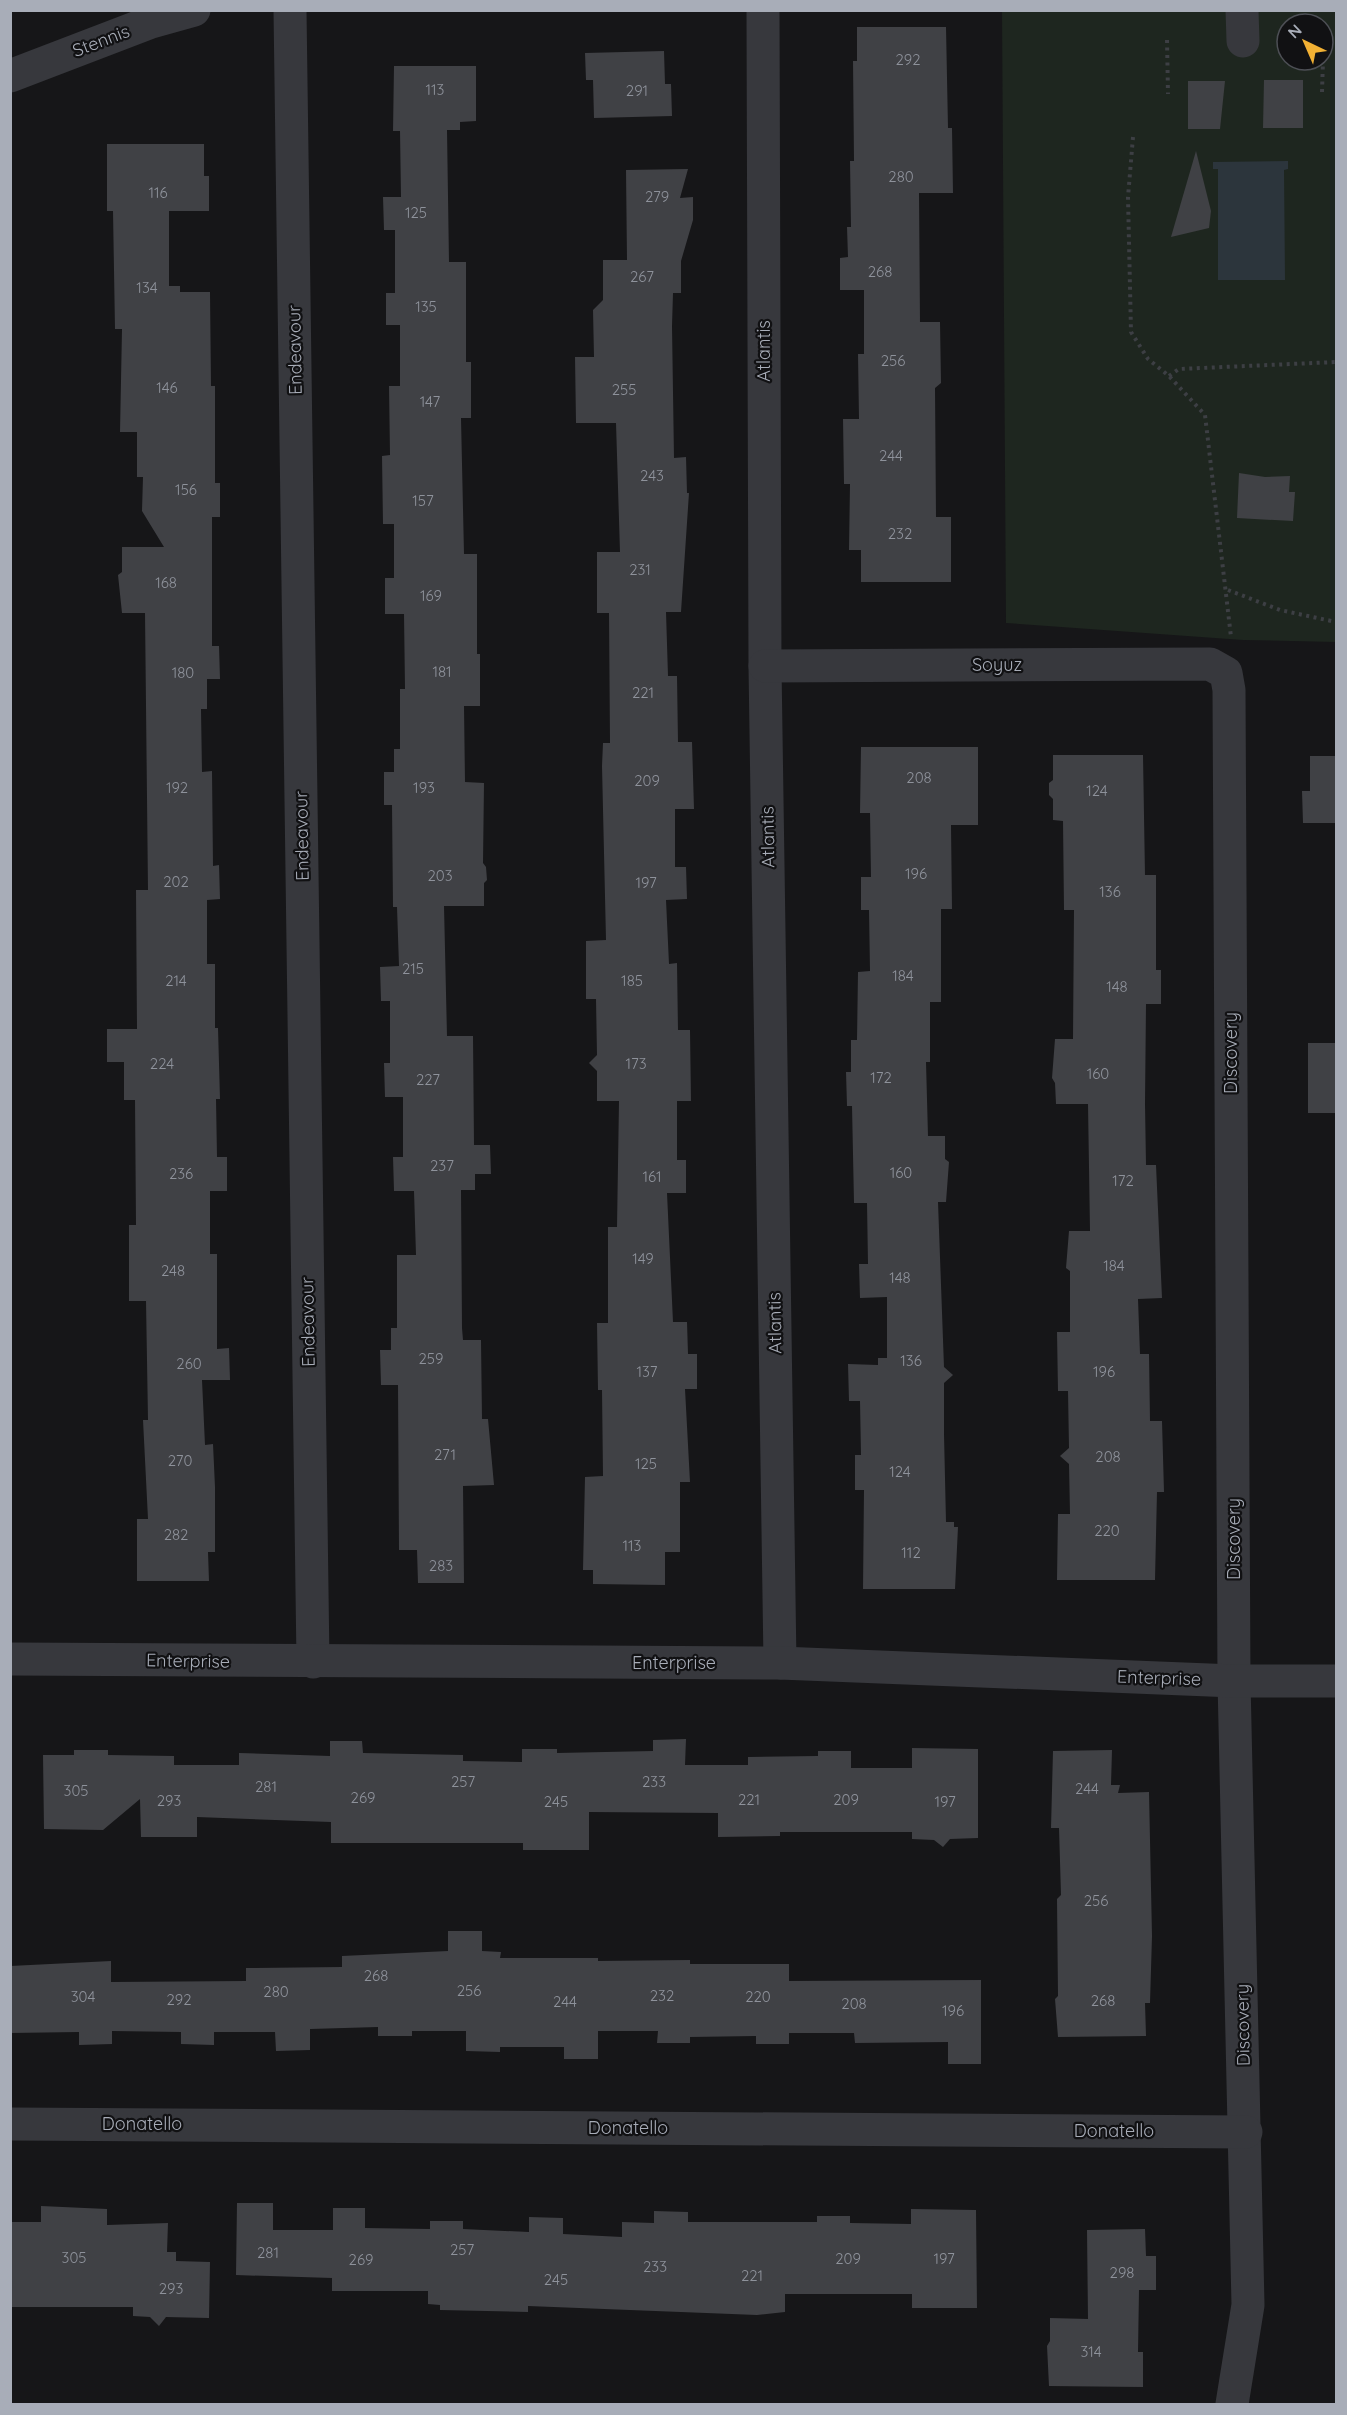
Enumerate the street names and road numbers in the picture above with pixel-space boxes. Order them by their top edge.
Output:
street label: Stennis [69,19,133,62]
street label: Endeavour [282,305,307,395]
street label: Atlantis [752,320,775,382]
street label: Soyuz [972,653,1022,676]
street label: Endeavour [289,791,314,881]
street label: Atlantis [755,806,780,868]
street label: Discovery [1219,1012,1242,1094]
street label: Endeavour [295,1277,320,1367]
street label: Atlantis [762,1292,787,1354]
street label: Discovery [1222,1498,1245,1580]
street label: Enterprise [146,1648,230,1673]
street label: Enterprise [632,1651,716,1674]
street label: Enterprise [1117,1665,1201,1690]
street label: Discovery [1230,1984,1255,2066]
street label: Donatello [102,2112,182,2135]
street label: Donatello [588,2116,668,2139]
street label: Donatello [1074,2119,1154,2142]

